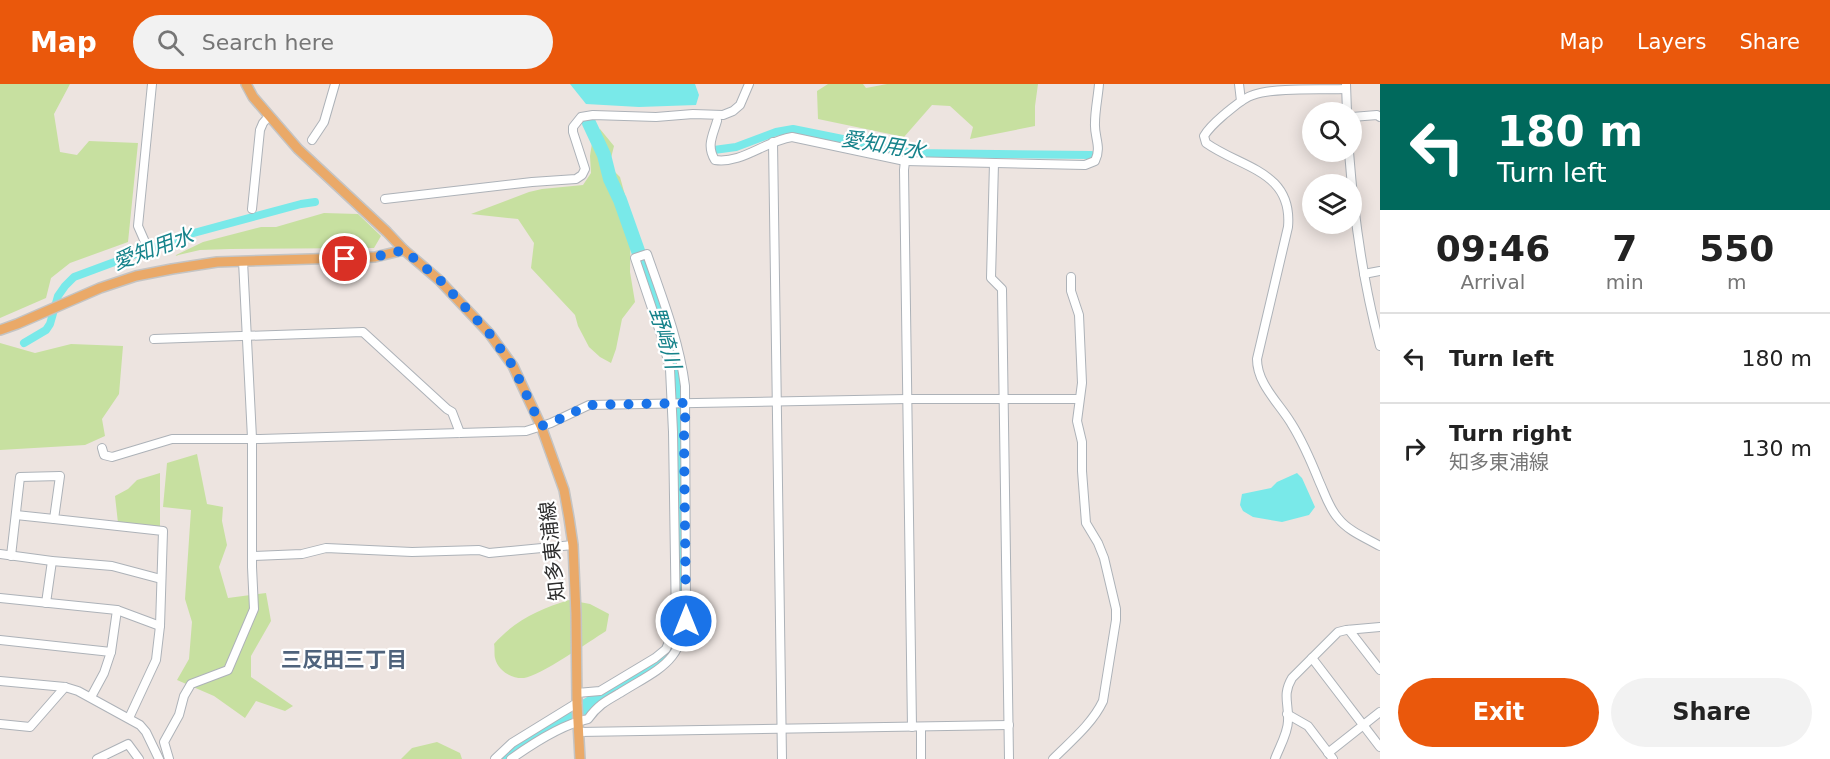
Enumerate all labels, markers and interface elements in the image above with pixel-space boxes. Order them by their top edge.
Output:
search box [133,15,553,69]
text: Map [30,26,97,59]
icon: search [154,26,187,59]
text: Search here [202,30,334,55]
text: Map [1560,30,1604,54]
text: Layers [1637,30,1706,54]
text: Share [1739,30,1800,54]
map controls [1302,102,1362,234]
button: search [1302,102,1362,162]
text: 180 m [1497,107,1643,156]
icon: left [1398,108,1476,186]
water label: 愛知用水 [840,127,928,164]
text: Turn left [1497,157,1607,188]
button: layers [1302,174,1362,234]
water label: 愛知用水 [109,223,198,275]
text: 09:46 [1436,228,1550,269]
text: 7 [1612,228,1637,269]
text: 550 [1699,228,1774,269]
pin [319,233,370,284]
icon: arrive [328,242,361,275]
text: Arrival [1460,270,1525,294]
text: min [1606,270,1644,294]
text: m [1727,270,1747,294]
water label: 野崎川 [645,304,686,374]
icon: left [1398,342,1431,375]
text: Turn left [1449,346,1554,371]
text: 180 m [1742,346,1812,371]
text: Turn right [1449,421,1572,446]
icon: right [1398,432,1431,465]
text: 130 m [1742,436,1812,461]
text: 知多東浦線 [1449,450,1549,474]
street label: 知多東浦線 [535,500,569,602]
position arrow [654,589,718,653]
district label: 三反田三丁目 [281,648,407,672]
button: Exit [1398,678,1599,747]
button: Share [1611,678,1812,747]

